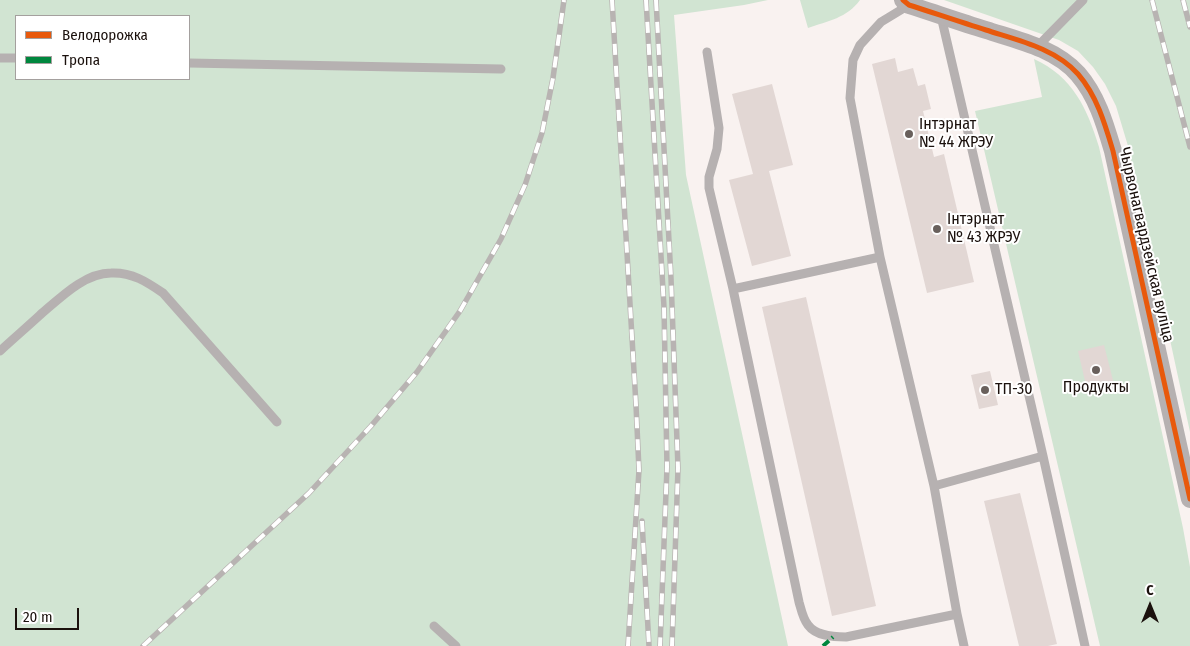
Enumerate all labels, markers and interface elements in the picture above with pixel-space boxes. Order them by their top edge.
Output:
legend [15,15,190,80]
text: Велодорожка [62,26,148,44]
text: Тропа [62,51,100,69]
place label: Інтэрнат № 44 ЖРЭУ [919,115,993,153]
marker: Інтэрнат № 44 ЖРЭУ [903,128,915,140]
street label: Чырвонагвардзейская вуліца [1114,146,1178,344]
place label: Інтэрнат № 43 ЖРЭУ [947,210,1020,248]
marker: Інтэрнат № 43 ЖРЭУ [931,223,943,235]
marker: Продукты [1090,364,1102,376]
place label: Продукты [1063,378,1129,398]
place label: ТП-30 [995,380,1033,400]
marker: ТП-30 [979,384,991,396]
north arrow [1125,581,1175,631]
text: С [1146,582,1154,599]
scale bar [18,598,81,630]
text: 20 m [23,608,53,626]

